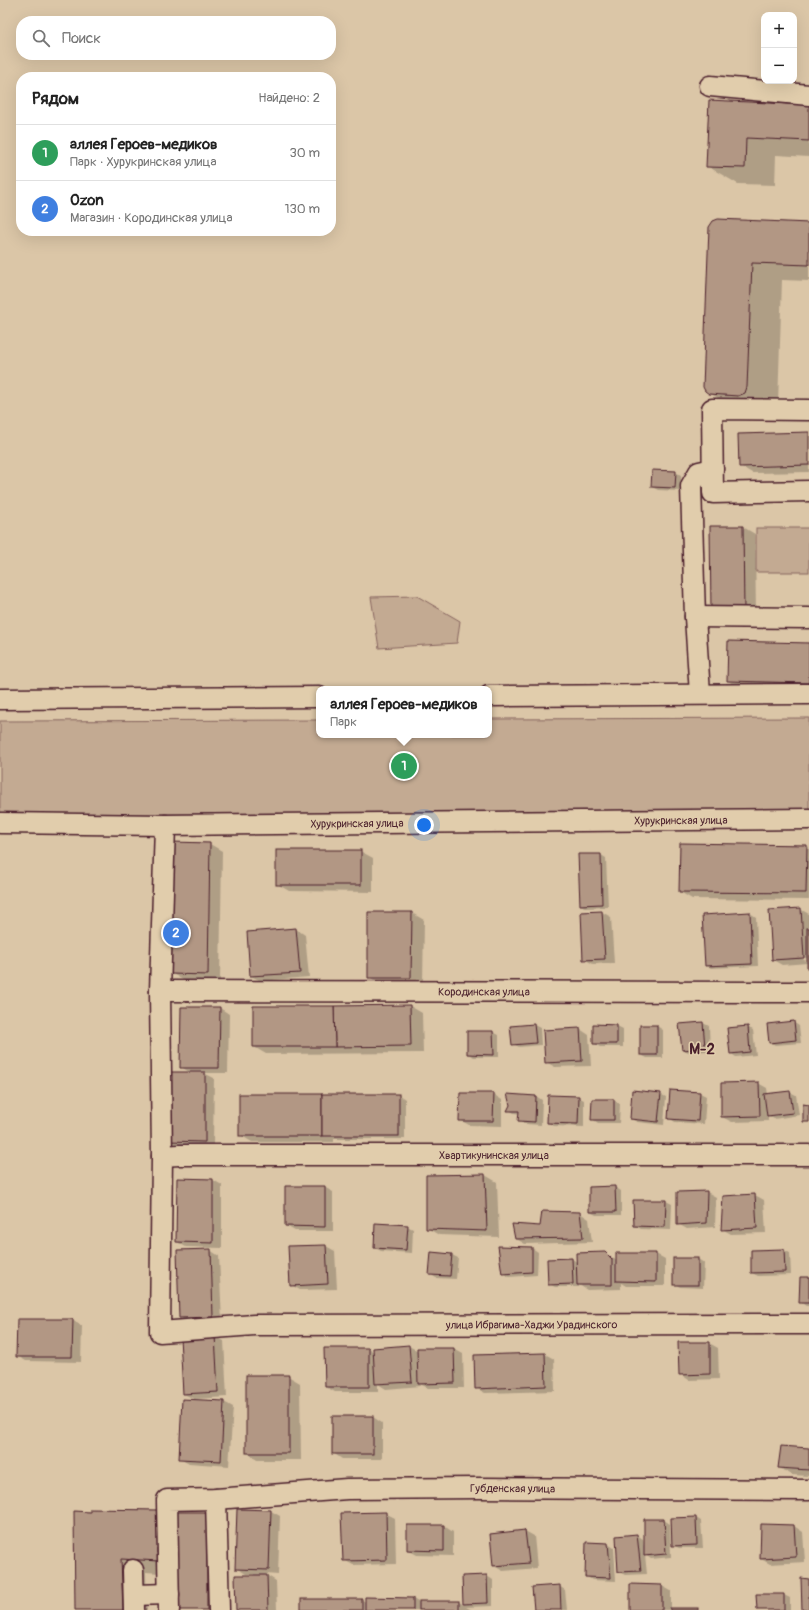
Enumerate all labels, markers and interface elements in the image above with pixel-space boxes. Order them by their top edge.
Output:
map controls [761,12,797,84]
button: + [761,12,797,48]
search box [16,16,336,60]
icon: search [30,27,52,49]
text: Поиск [62,29,101,48]
button: − [761,48,797,84]
text: Рядом [32,88,79,109]
text: Найдено: 2 [258,90,320,106]
text: аллея Героев-медиков [70,135,217,154]
text: 1 [42,145,48,161]
text: 30 m [290,145,320,161]
text: Парк · Хурукринская улица [70,154,217,170]
text: Ozon [70,191,104,210]
text: 2 [41,201,49,217]
text: 130 m [284,201,320,217]
text: Магазин · Кородинская улица [70,210,233,226]
popup [316,686,492,738]
text: аллея Героев-медиков [330,695,478,714]
text: Парк [330,714,357,730]
pin: 1 [391,751,417,781]
street label: Хурукринская улица [634,814,728,828]
your location [414,815,434,835]
street label: Хурукринская улица [310,817,404,831]
pin: 2 [163,918,189,948]
street label: Кородинская улица [438,985,530,999]
district label: М-2 [689,1040,715,1059]
street label: Хвартикунинская улица [439,1149,549,1162]
street label: улица Ибрагима-Хаджи Урадинского [445,1318,618,1332]
street label: Губденская улица [470,1482,555,1495]

